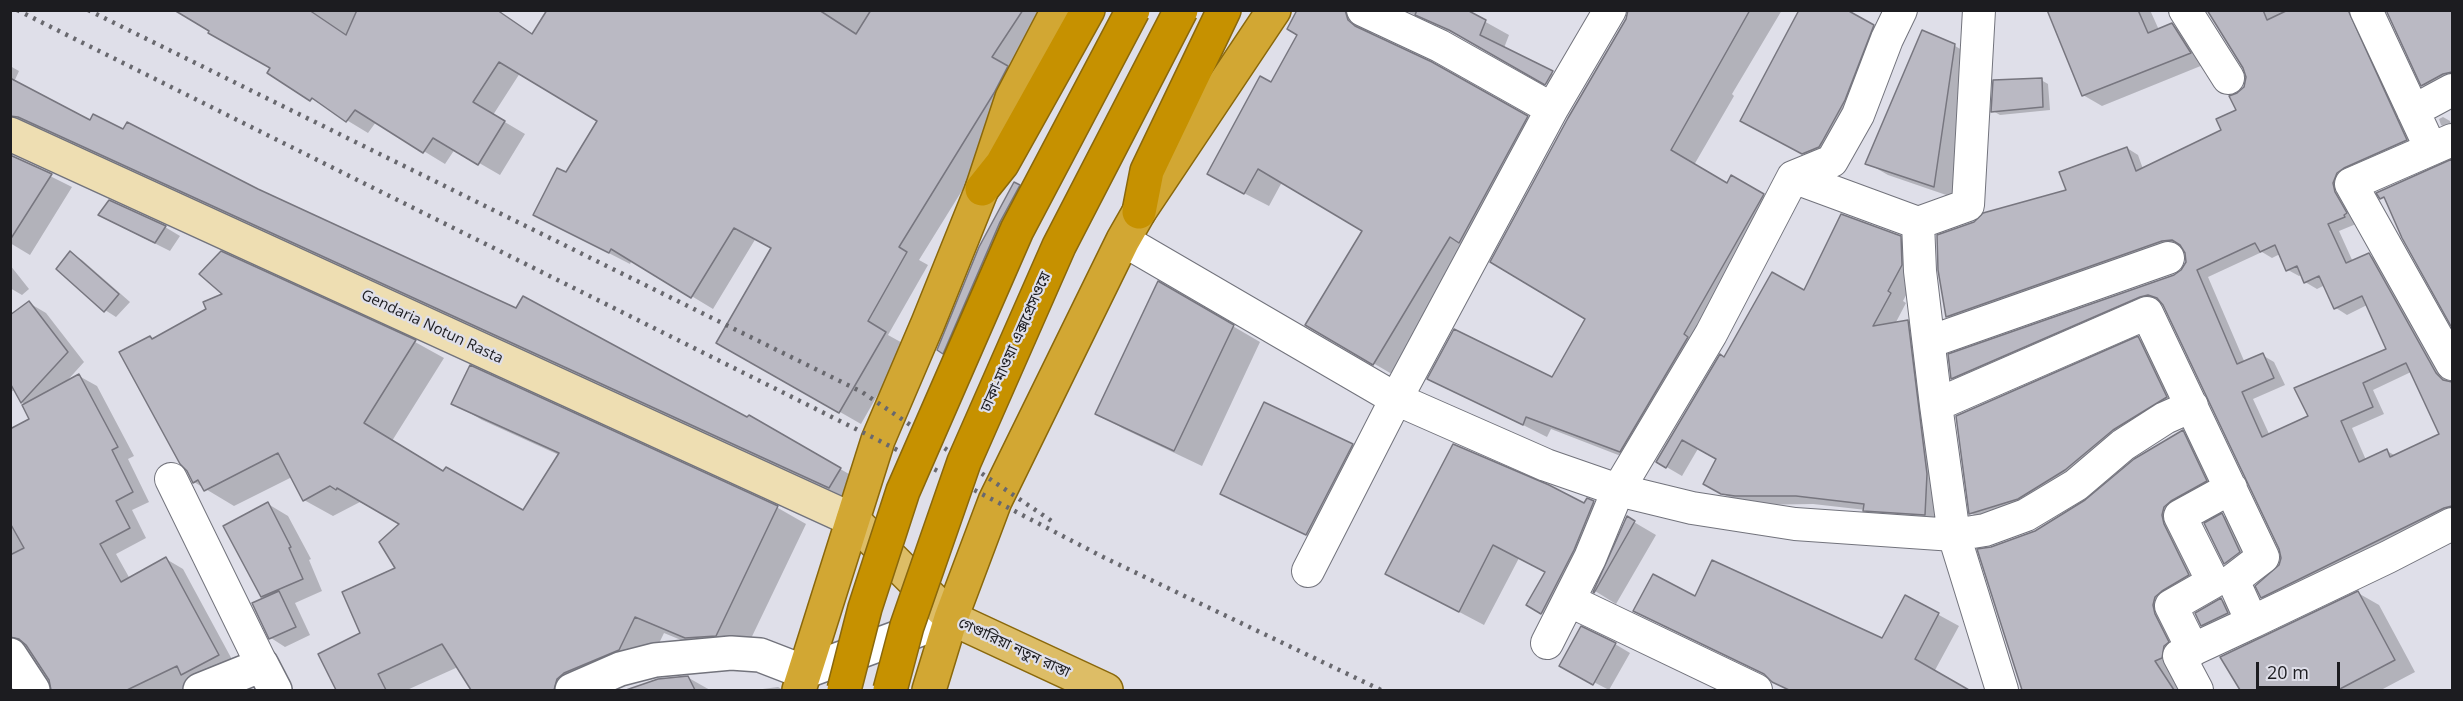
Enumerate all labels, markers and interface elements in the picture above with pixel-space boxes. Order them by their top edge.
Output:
street label: ঢাকা-মাওয়া এক্সপ্রেসওয়ে [977,269,1055,415]
street label: Gendaria Notun Rasta [358,286,506,368]
street label: গেণ্ডারিয়া নতুন রাস্তা [955,614,1073,682]
scale bar [2259,650,2343,688]
text: 20 m [2267,660,2309,684]

